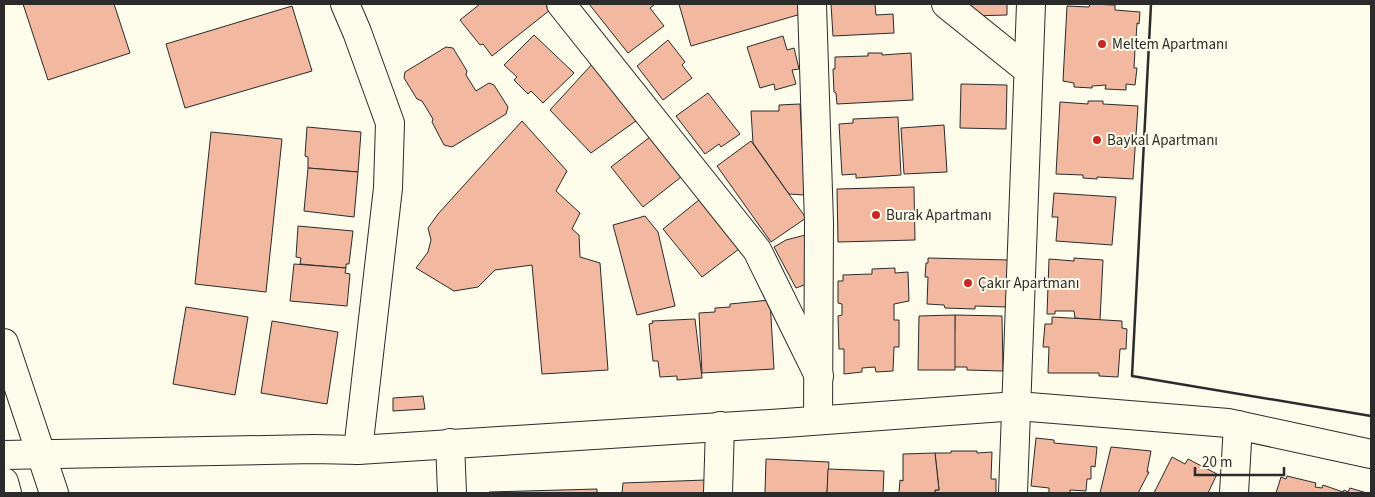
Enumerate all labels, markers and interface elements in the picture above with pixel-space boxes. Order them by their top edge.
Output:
place label: Meltem Apartmanı [1112,34,1228,55]
marker: Meltem Apartmanı [1096,38,1108,50]
place label: Baykal Apartmanı [1107,130,1218,151]
marker: Baykal Apartmanı [1091,134,1103,146]
place label: Burak Apartmanı [886,205,992,226]
marker: Burak Apartmanı [870,209,882,221]
place label: Çakır Apartmanı [978,273,1079,294]
marker: Çakır Apartmanı [962,277,974,289]
scale bar [1195,444,1284,476]
text: 20 m [1202,452,1232,473]

